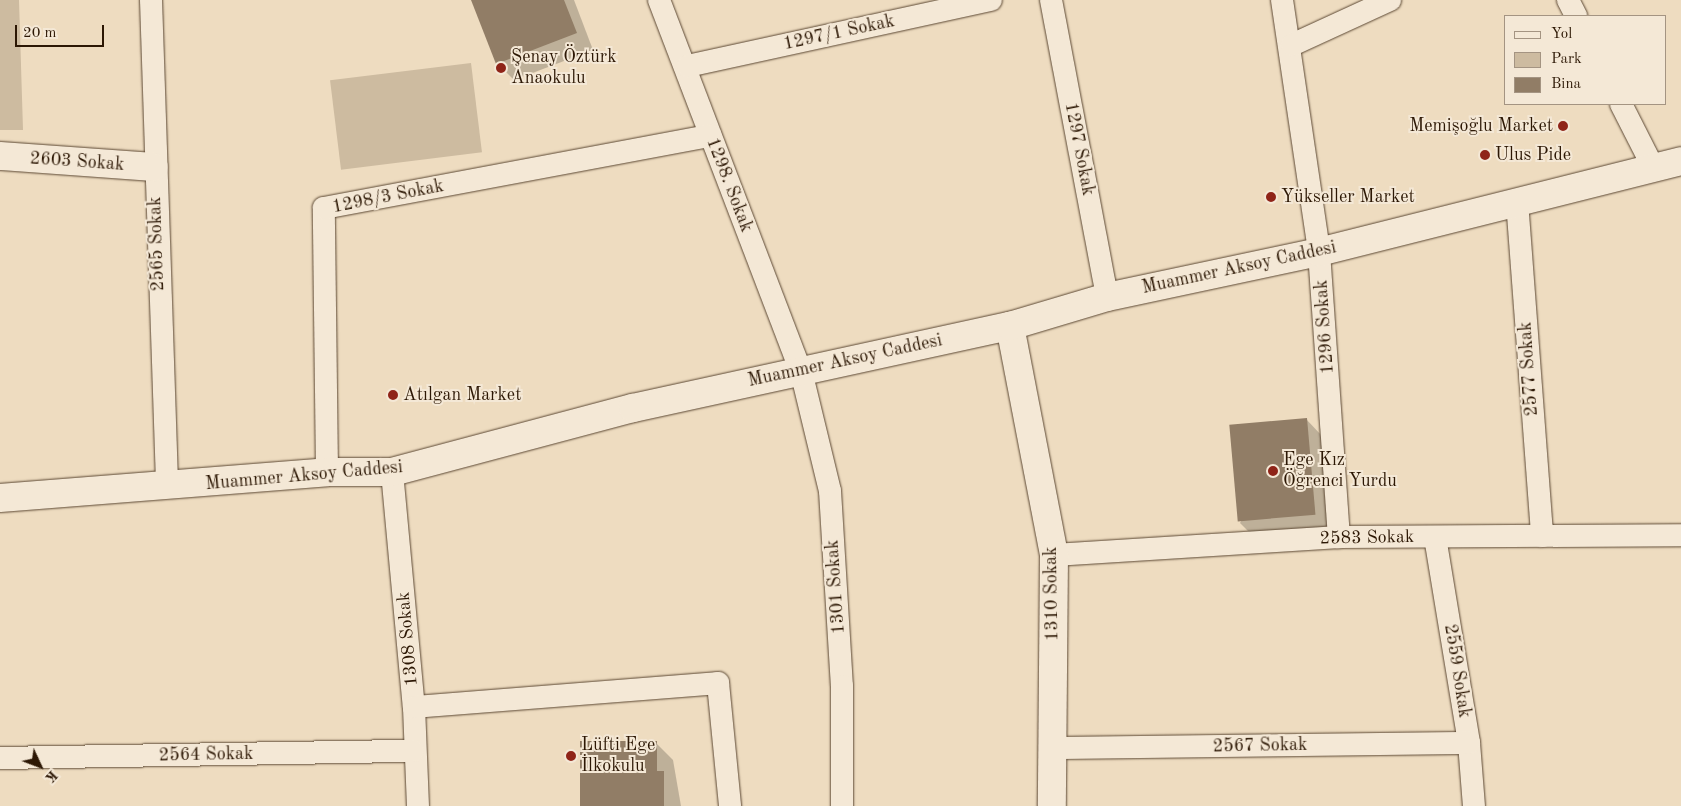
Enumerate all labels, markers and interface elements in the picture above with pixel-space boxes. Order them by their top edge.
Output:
street label: 1297/1 Sokak [781,11,897,55]
scale bar [18,15,106,47]
legend [1504,15,1666,105]
text: 20 m [23,26,57,41]
text: Yol [1551,27,1572,42]
place label: Şenay Öztürk Anaokulu [511,47,617,90]
text: Park [1551,52,1582,67]
marker: Şenay Öztürk Anaokulu [495,62,507,74]
text: Bina [1551,77,1581,92]
street label: 1297 Sokak [1059,101,1099,197]
place label: Memişoğlu Market [1409,115,1553,137]
marker: Memişoğlu Market [1557,120,1569,132]
street label: 1298. Sokak [701,135,757,235]
place label: Ulus Pide [1495,144,1571,166]
street label: 2603 Sokak [29,148,125,176]
marker: Ulus Pide [1479,149,1491,161]
street label: 1298/3 Sokak [330,176,446,218]
place label: Yükseller Market [1281,186,1415,208]
marker: Yükseller Market [1265,191,1277,203]
street label: 2565 Sokak [145,196,169,292]
street label: Muammer Aksoy Caddesi [1140,237,1338,299]
street label: 1296 Sokak [1311,279,1339,375]
street label: 2577 Sokak [1515,321,1543,417]
street label: Muammer Aksoy Caddesi [746,330,944,392]
place label: Atılgan Market [403,384,521,406]
marker: Atılgan Market [387,389,399,401]
place label: Ege Kız Öğrenci Yurdu [1283,450,1397,492]
street label: Muammer Aksoy Caddesi [204,457,404,495]
marker: Ege Kız Öğrenci Yurdu [1267,465,1279,477]
street label: 2583 Sokak [1320,526,1414,550]
street label: 1301 Sokak [822,539,850,635]
street label: 1310 Sokak [1040,547,1064,641]
street label: 1308 Sokak [393,591,423,687]
street label: 2559 Sokak [1439,623,1475,719]
street label: 2567 Sokak [1213,734,1307,758]
place label: Lüfti Ege İlkokulu [581,735,655,778]
north arrow [15,741,65,791]
street label: 2564 Sokak [159,743,253,767]
marker: Lüfti Ege İlkokulu [565,750,577,762]
text: K [42,768,60,785]

